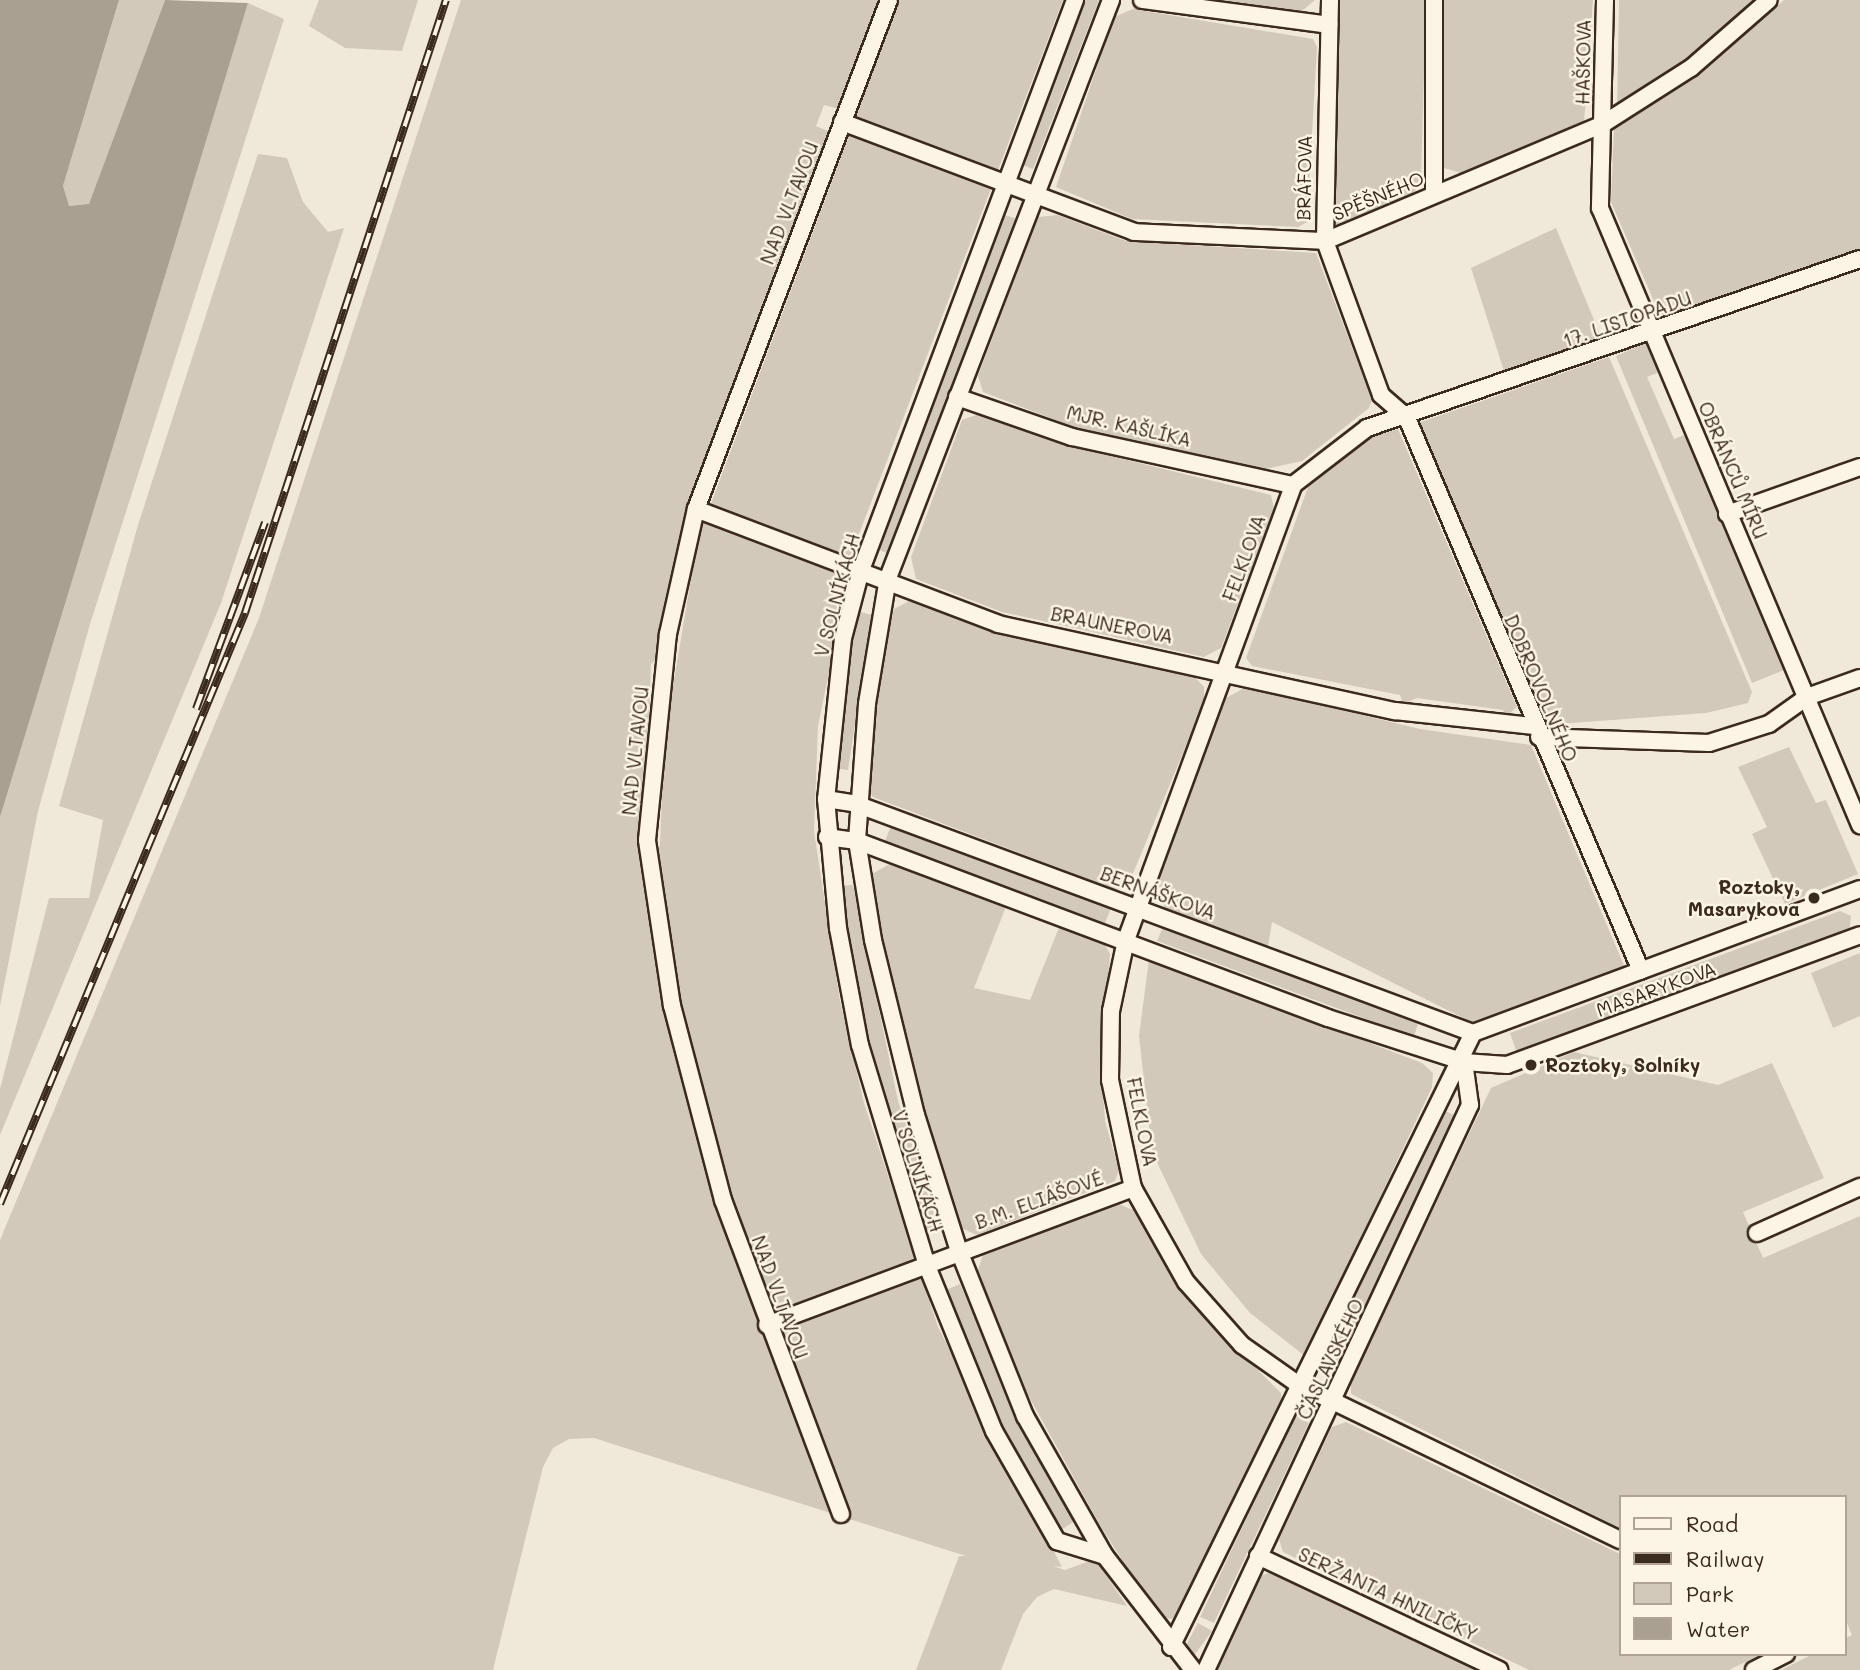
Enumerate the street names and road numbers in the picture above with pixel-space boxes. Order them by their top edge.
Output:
street label: HAŠKOVA [1571,19,1595,105]
street label: BRÁFOVA [1292,135,1316,221]
street label: NAD VLTAVOU [755,139,823,267]
street label: SPĚŠNÉHO [1329,166,1427,226]
street label: 17. LISTOPADU [1560,286,1694,352]
street label: OBRÁNCŮ MÍRU [1694,398,1772,542]
street label: MJR. KAŠLÍKA [1065,401,1193,451]
street label: FELKLOVA [1218,512,1270,604]
street label: V SOLNÍKÁCH [810,531,864,659]
street label: BRAUNEROVA [1049,602,1175,648]
street label: DOBROVOLNÉHO [1500,611,1582,765]
street label: NAD VLTAVOU [617,685,653,817]
street label: BERNÁŠKOVA [1097,862,1219,924]
street label: MASARYKOVA [1593,957,1719,1021]
street label: FELKLOVA [1122,1075,1162,1169]
street label: V SOLNÍKÁCH [888,1107,948,1235]
street label: B.M. ELIÁŠOVÉ [972,1166,1106,1234]
street label: NAD VLTAVOU [747,1232,813,1362]
street label: ČÁSLAVSKÉHO [1292,1295,1368,1423]
street label: SERŽANTA HNILIČKY [1295,1542,1481,1646]

